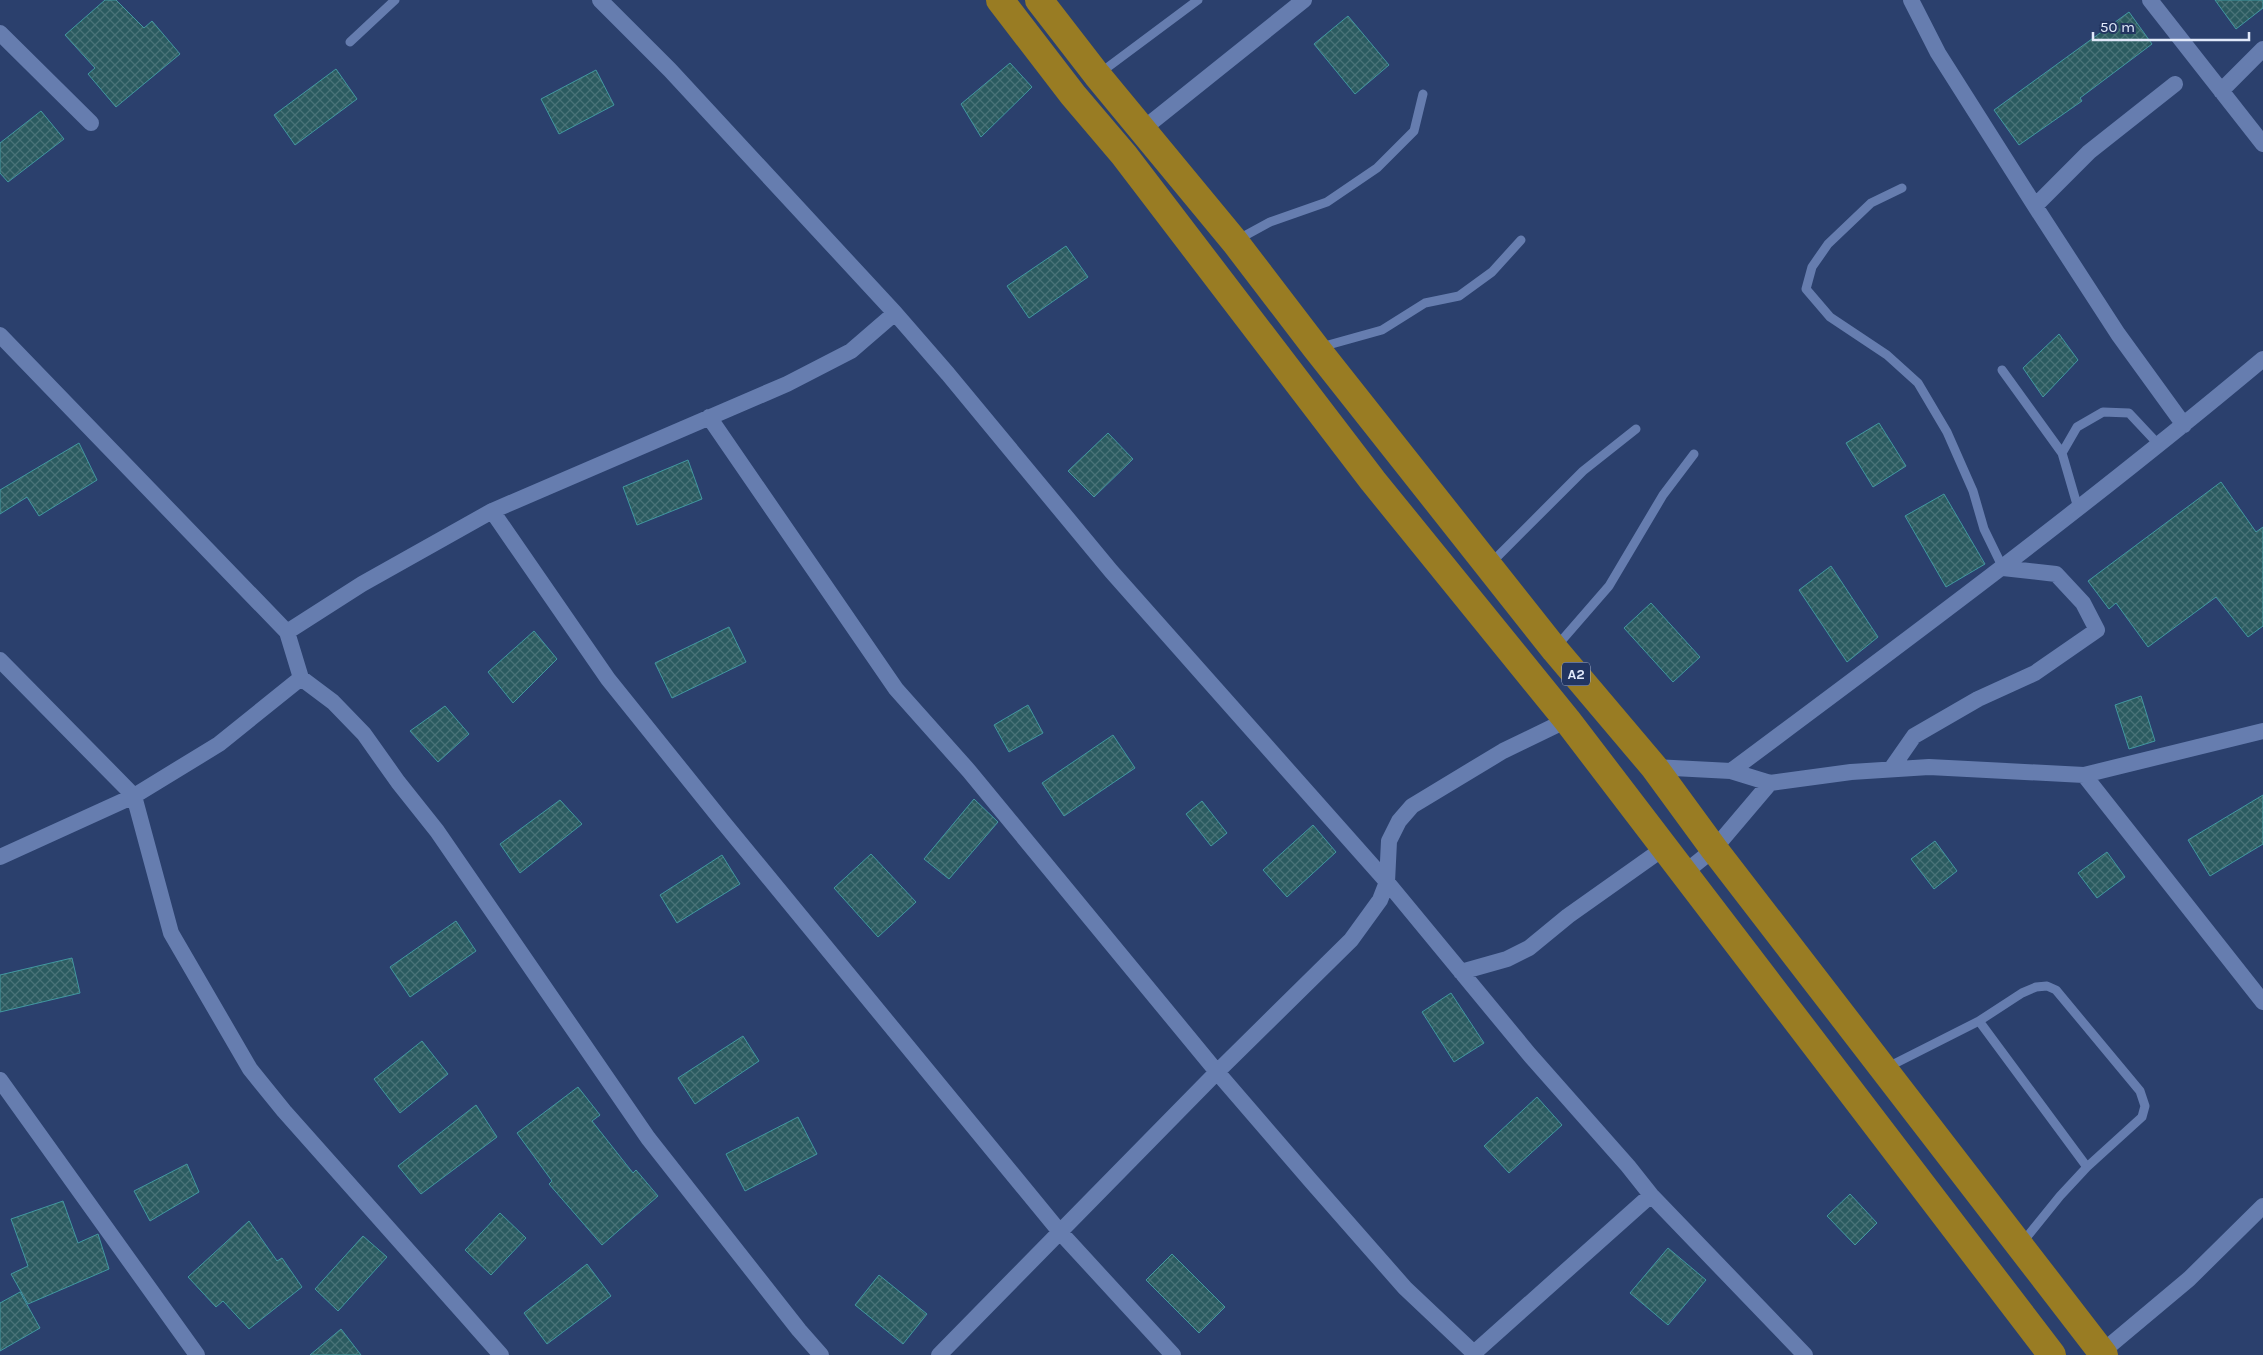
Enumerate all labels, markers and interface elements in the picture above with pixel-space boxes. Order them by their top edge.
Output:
scale bar [2093,10,2249,42]
text: 50 m [2100,18,2135,36]
road number: A2 [1562,662,1590,686]

